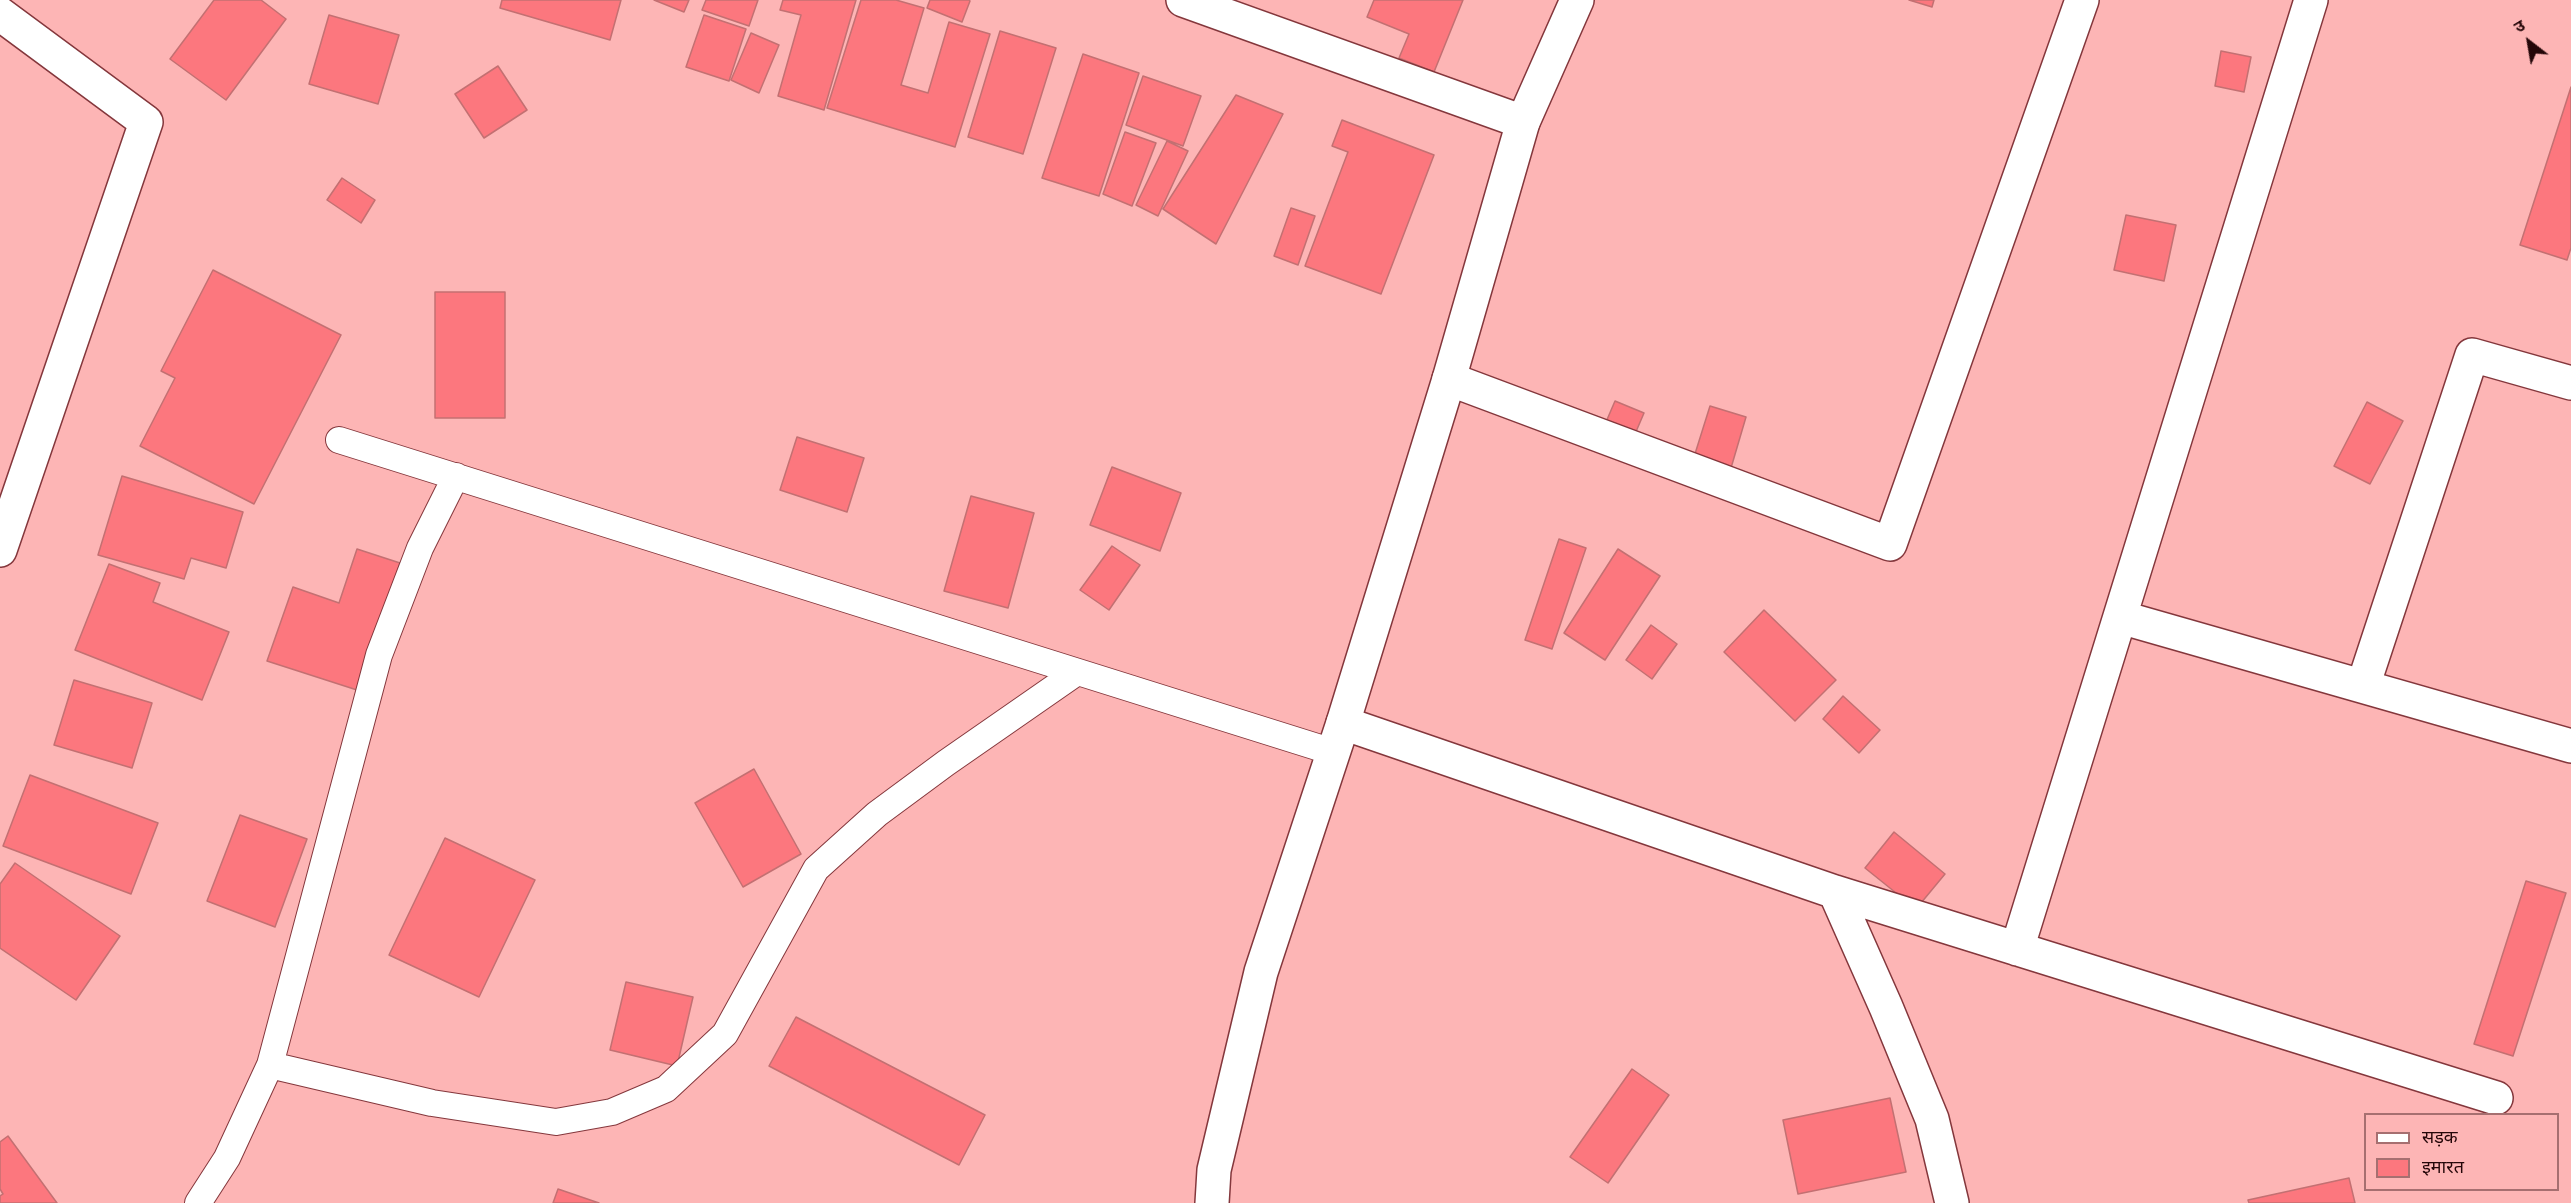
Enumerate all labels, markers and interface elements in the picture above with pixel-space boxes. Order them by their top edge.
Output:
north arrow [2499,12,2559,72]
text: उ [2511,16,2528,37]
legend [2364,1113,2559,1191]
text: सड़क [2422,1126,2458,1148]
text: इमारत [2422,1156,2464,1178]

